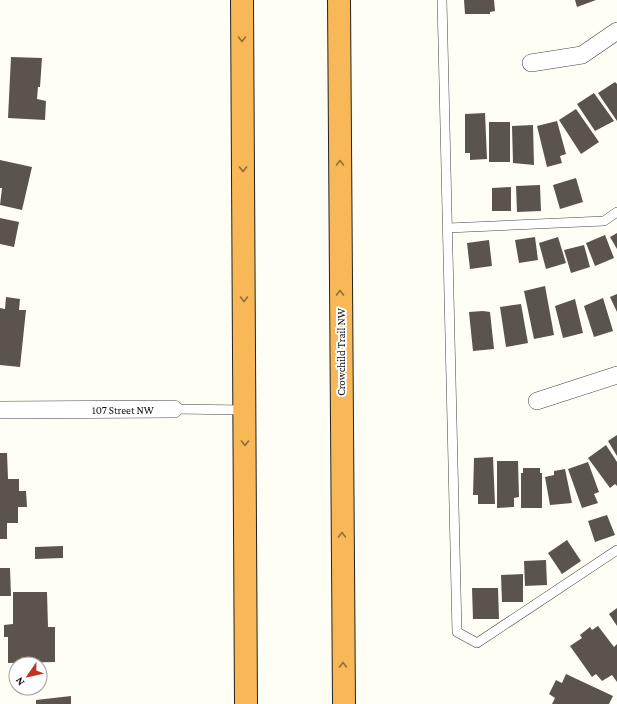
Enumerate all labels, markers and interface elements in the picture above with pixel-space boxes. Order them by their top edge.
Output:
one-way arrow [238,36,246,42]
one-way arrow [336,160,344,166]
one-way arrow [239,166,247,172]
one-way arrow [336,290,344,296]
one-way arrow [240,296,248,302]
street label: Crowchild Trail NW [335,307,347,396]
street label: 107 Street NW [92,404,155,416]
one-way arrow [241,440,249,446]
one-way arrow [338,532,346,538]
north arrow [8,656,48,696]
one-way arrow [339,662,347,668]
text: N [12,675,27,688]

